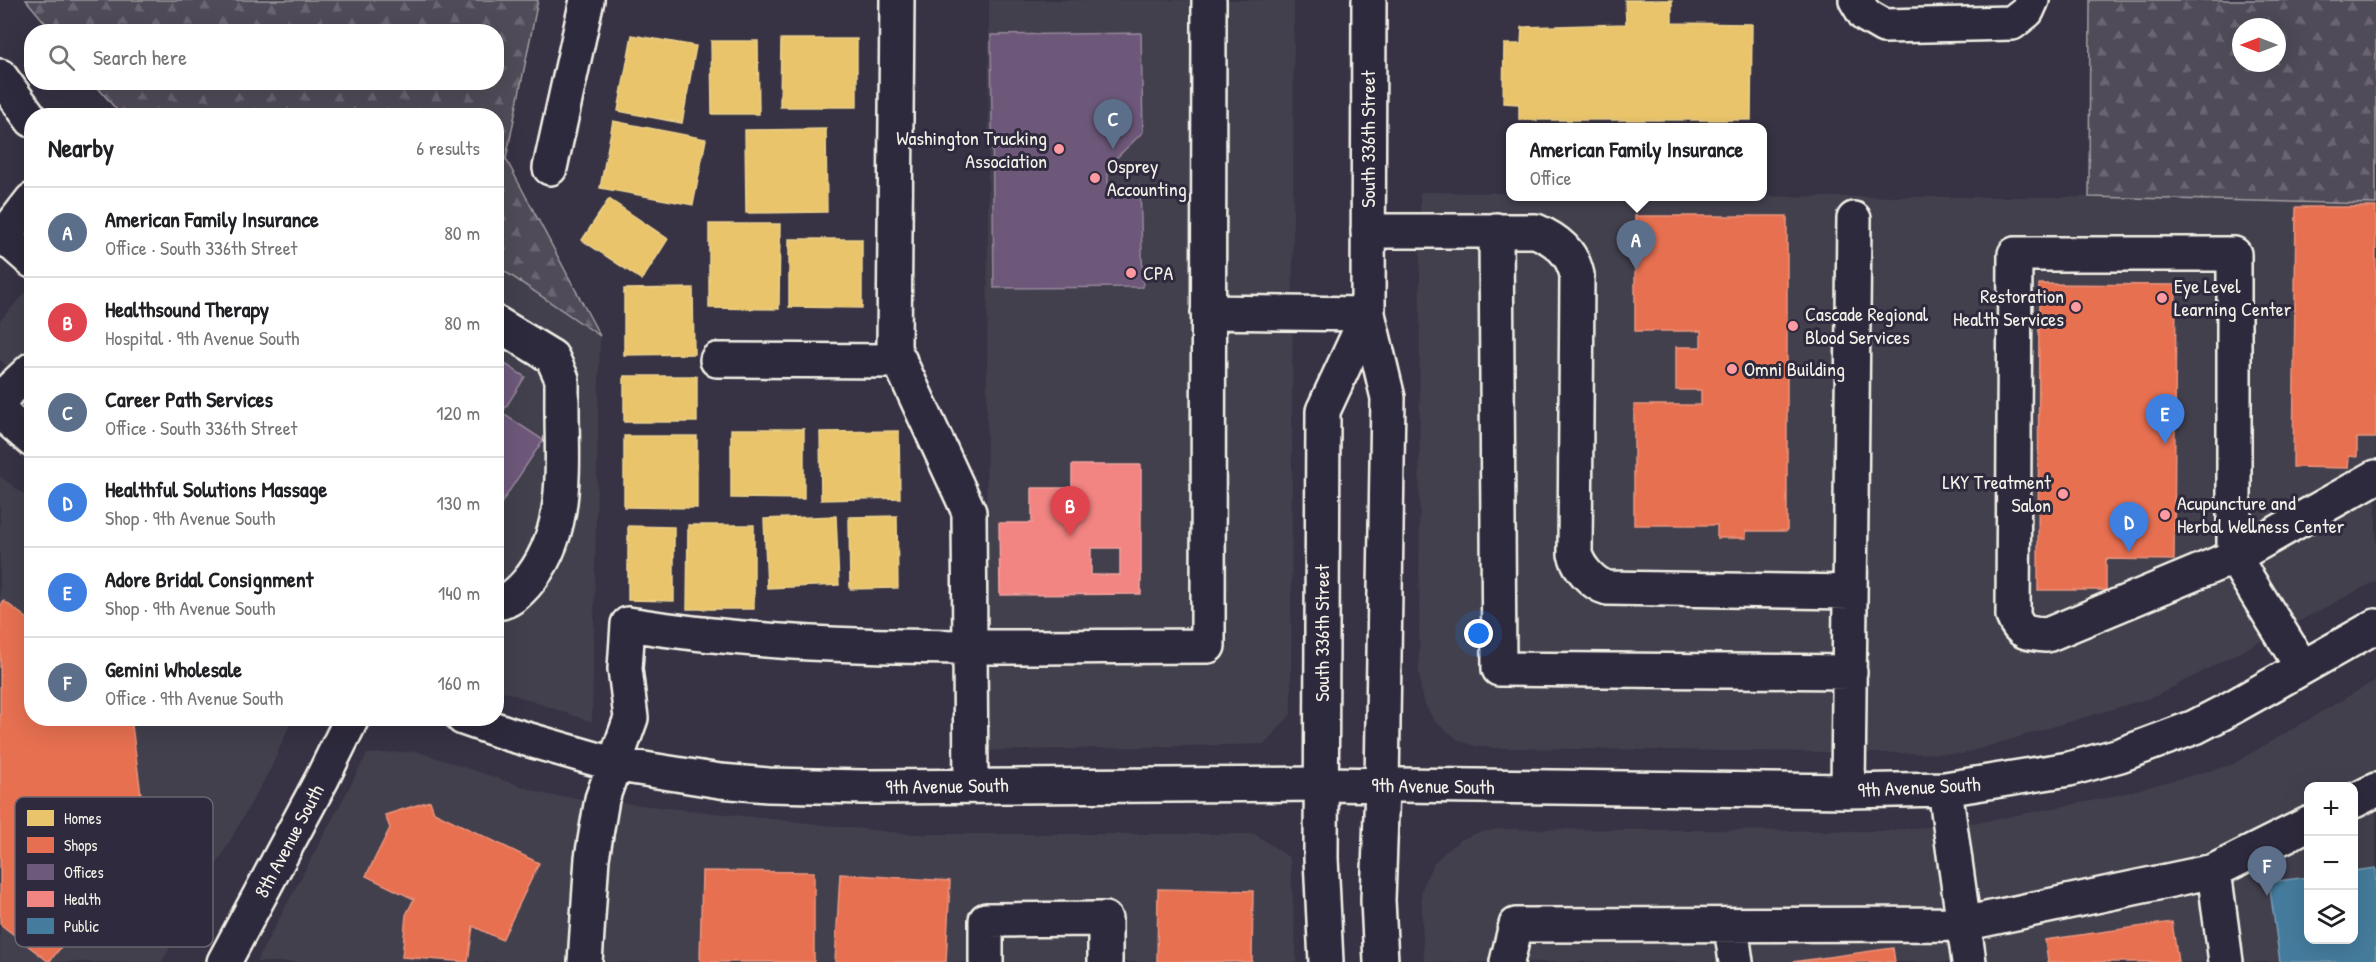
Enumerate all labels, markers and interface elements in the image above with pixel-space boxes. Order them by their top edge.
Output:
north arrow [2232,18,2286,72]
search box [24,24,504,90]
icon: search [45,41,78,74]
text: Search here [93,42,187,72]
street label: South 336th Street [1354,69,1381,208]
pin: C [1094,100,1132,149]
popup [1506,123,1767,201]
place label: Washington Trucking Association [896,124,1047,174]
text: Nearby [48,130,114,165]
text: 6 results [416,134,480,161]
text: American Family Insurance [1530,134,1743,164]
marker: Washington Trucking Association [1052,142,1066,156]
place label: Osprey Accounting [1107,152,1187,202]
text: Office [1530,164,1571,191]
marker: Osprey Accounting [1088,171,1102,185]
text: American Family Insurance [105,204,319,234]
text: A [63,219,72,246]
text: 80 m [444,219,480,246]
pin: A [1616,220,1656,270]
text: Office · South 336th Street [105,234,297,261]
place label: CPA [1143,259,1174,286]
marker: CPA [1124,266,1138,280]
place label: Eye Level Learning Center [2174,272,2292,322]
place label: Restoration Health Services [1953,282,2064,332]
marker: Eye Level Learning Center [2155,291,2169,305]
text: Healthsound Therapy [105,294,269,324]
place label: Cascade Regional Blood Services [1805,300,1929,350]
marker: Restoration Health Services [2069,300,2083,314]
text: B [62,309,73,336]
text: 80 m [444,309,480,336]
marker: Cascade Regional Blood Services [1786,319,1800,333]
text: Hospital · 9th Avenue South [105,324,299,351]
place label: Omni Building [1744,355,1845,382]
marker: Omni Building [1725,362,1739,376]
text: Career Path Services [105,384,273,414]
pin: E [2146,394,2184,444]
text: C [62,399,73,426]
text: 120 m [436,399,480,426]
text: Office · South 336th Street [105,414,297,441]
place label: LKY Treatment Salon [1942,468,2052,518]
text: Healthful Solutions Massage [105,474,327,504]
pin: B [1050,486,1090,536]
marker: LKY Treatment Salon [2056,487,2070,501]
text: D [63,489,72,516]
text: 130 m [437,489,480,516]
place label: Acupuncture and Herbal Wellness Center [2177,489,2345,539]
pin: D [2110,502,2148,552]
text: Shop · 9th Avenue South [105,504,275,531]
marker: Acupuncture and Herbal Wellness Center [2158,508,2172,522]
street label: South 336th Street [1308,563,1335,702]
text: Adore Bridal Consignment [105,564,313,594]
text: E [63,579,72,606]
text: 140 m [438,579,480,606]
text: Shop · 9th Avenue South [105,594,275,621]
your location [1464,619,1493,648]
text: Gemini Wholesale [105,654,242,684]
text: F [64,669,71,696]
text: 160 m [438,669,480,696]
text: Office · 9th Avenue South [105,684,283,711]
street label: 9th Avenue South [1857,770,1981,803]
street label: 9th Avenue South [885,771,1009,800]
street label: 9th Avenue South [1371,771,1495,800]
street label: 8th Avenue South [247,780,330,902]
map controls [2304,782,2358,944]
button: + [2304,782,2358,836]
legend [15,797,213,947]
text: Homes [64,807,101,829]
text: Shops [64,834,98,856]
button: − [2304,836,2358,890]
pin: F [2248,846,2286,896]
text: Offices [64,861,104,883]
text: Health [64,888,101,910]
button: layers [2304,890,2358,944]
text: Public [64,915,100,937]

